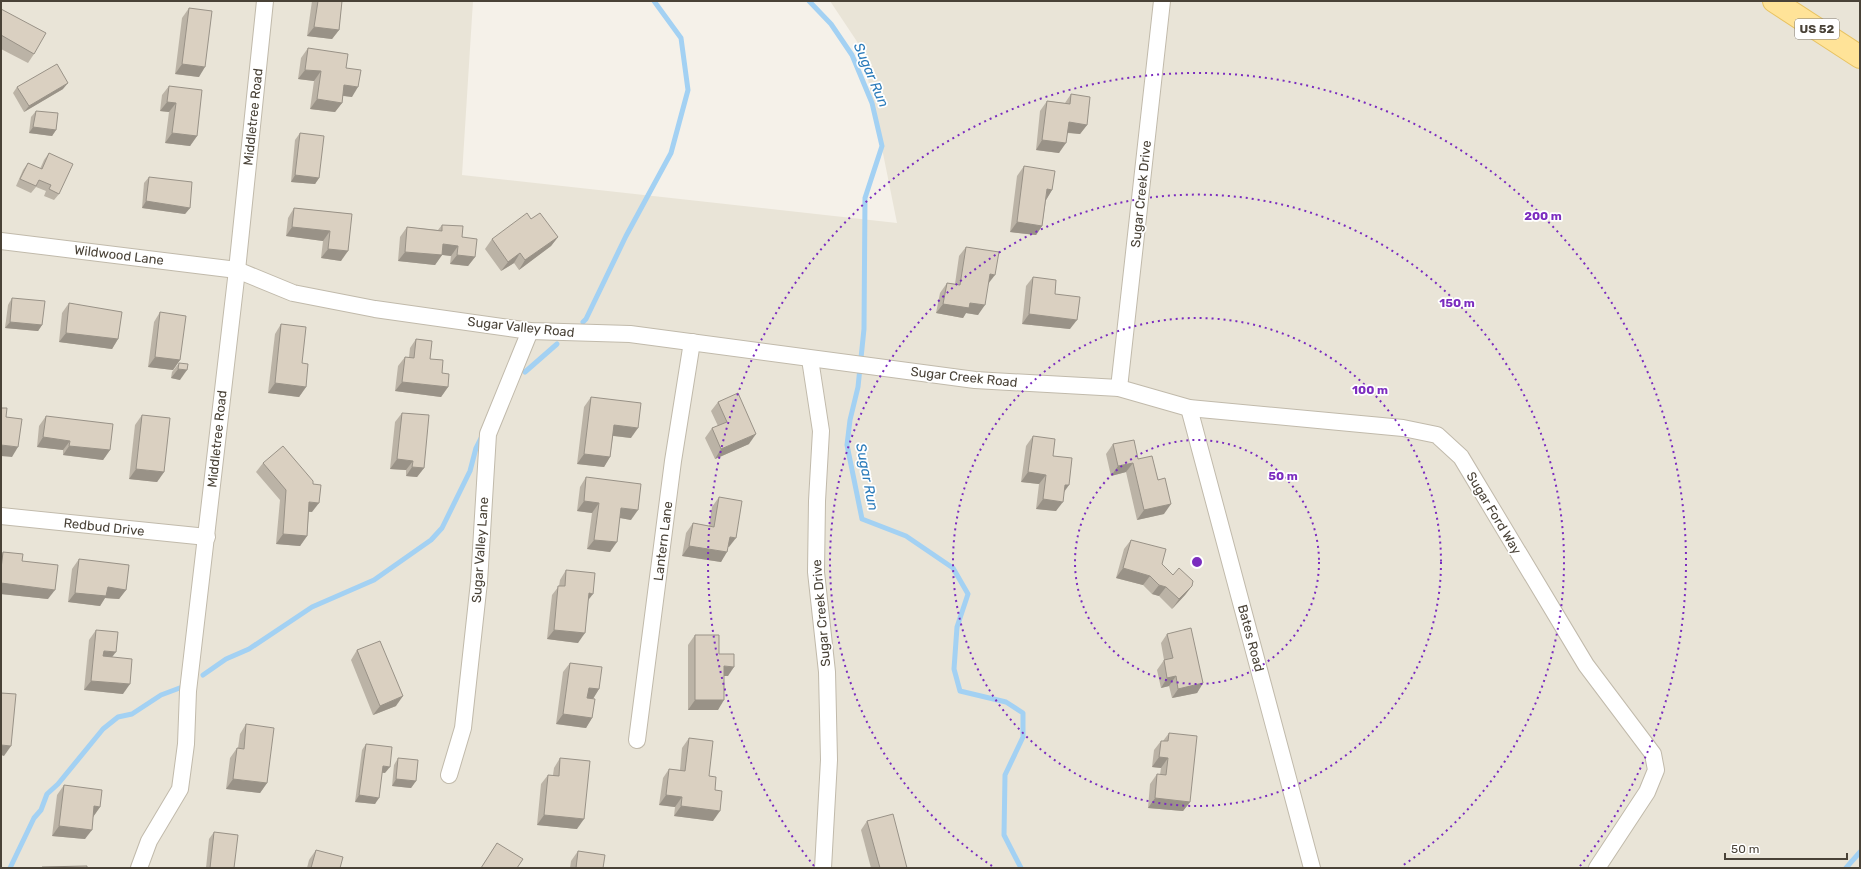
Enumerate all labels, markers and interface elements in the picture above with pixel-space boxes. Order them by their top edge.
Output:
road number: US 52 [1795,19,1839,39]
water label: Sugar Run [850,40,892,110]
street label: Middletree Road [240,68,266,166]
street label: Sugar Creek Drive [1128,140,1155,248]
text: 200 m [1524,209,1562,223]
street label: Wildwood Lane [73,242,165,268]
text: 150 m [1439,296,1475,310]
street label: Sugar Valley Road [467,314,575,341]
street label: Sugar Creek Road [910,364,1018,391]
text: 100 m [1352,383,1388,397]
street label: Middletree Road [204,390,230,488]
water label: Sugar Run [852,442,882,512]
text: 50 m [1268,469,1298,483]
street label: Sugar Ford Way [1463,469,1524,557]
street label: Sugar Valley Lane [469,496,492,604]
street label: Lantern Lane [651,500,675,582]
street label: Redbud Drive [63,515,145,539]
centre of rings [1190,555,1204,569]
street label: Sugar Creek Drive [809,559,834,667]
street label: Bates Road [1235,603,1267,673]
scale bar [1725,835,1847,861]
text: 50 m [1731,842,1759,856]

